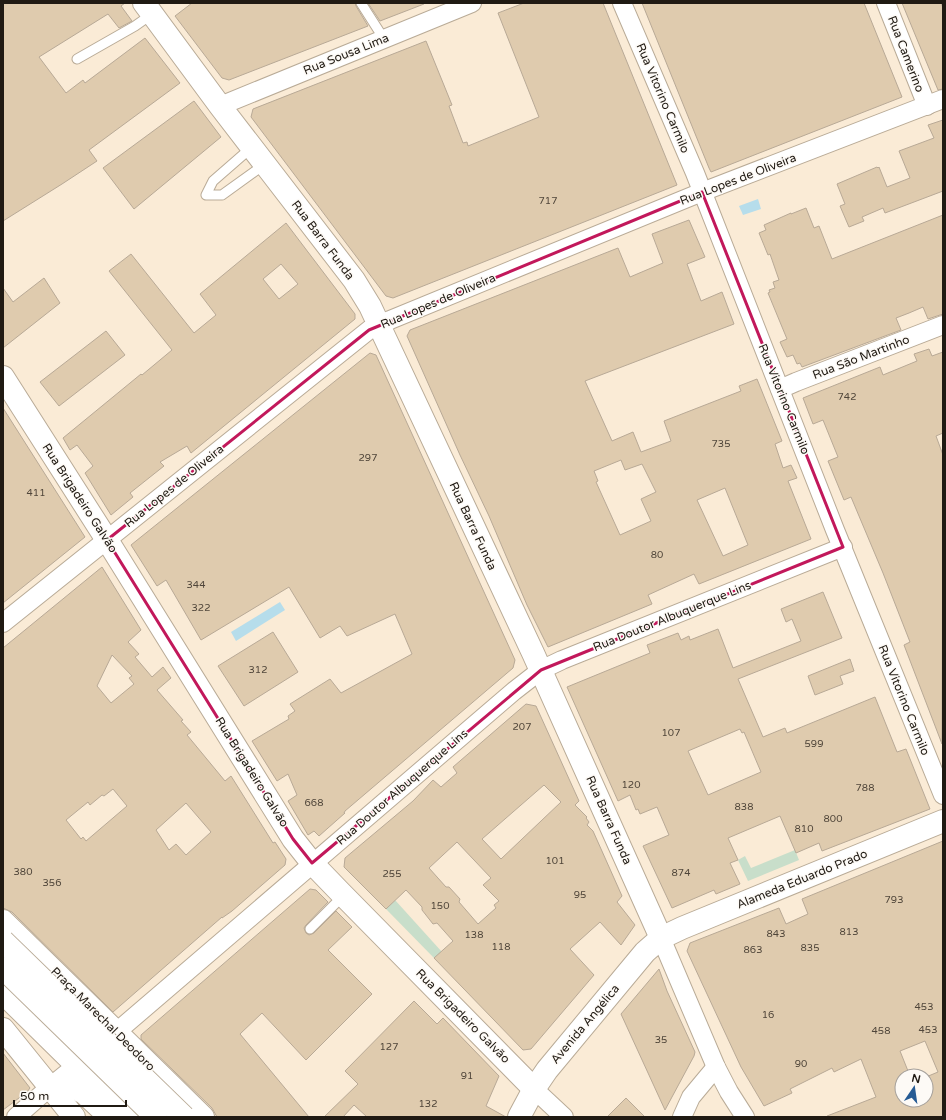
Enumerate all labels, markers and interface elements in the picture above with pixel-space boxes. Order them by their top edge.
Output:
street label: Rua Camerino [885,14,927,94]
street label: Rua Sousa Lima [301,30,391,78]
street label: Rua Vitorino Carmilo [634,41,692,155]
street label: Rua Lopes de Oliveira [678,150,798,208]
house number: 717 [539,195,557,207]
street label: Rua Barra Funda [289,198,357,282]
street label: Rua Lopes de Oliveira [378,270,498,332]
street label: Rua São Martinho [811,332,911,382]
street label: Rua Vitorino Carmilo [755,342,813,456]
house number: 742 [838,391,856,403]
house number: 735 [712,438,730,450]
street label: Rua Brigadeiro Galvão [39,441,121,555]
street label: Rua Lopes de Oliveira [122,442,226,530]
house number: 297 [359,452,377,464]
street label: Rua Barra Funda [446,480,500,572]
house number: 411 [27,487,45,499]
house number: 80 [651,549,663,561]
street label: Rua Doutor Albuquerque Lins [591,578,753,654]
house number: 344 [187,579,205,591]
house number: 322 [192,602,210,614]
street label: Rua Vitorino Carmilo [875,643,933,757]
house number: 312 [249,664,267,676]
street label: Rua Brigadeiro Galvão [212,714,292,830]
house number: 207 [513,721,531,733]
street label: Rua Doutor Albuquerque Lins [334,726,471,848]
house number: 107 [662,727,680,739]
house number: 599 [805,738,823,750]
street label: Rua Barra Funda [583,773,635,867]
house number: 120 [622,779,640,791]
house number: 788 [856,782,874,794]
house number: 668 [305,797,323,809]
house number: 838 [735,801,753,813]
house number: 800 [824,813,842,825]
house number: 810 [795,823,813,835]
street label: Alameda Eduardo Prado [735,846,869,912]
house number: 101 [546,855,564,867]
house number: 380 [14,866,32,878]
house number: 874 [672,867,690,879]
house number: 255 [383,868,401,880]
house number: 356 [43,877,61,889]
house number: 95 [574,889,586,901]
house number: 793 [885,894,903,906]
house number: 150 [431,900,449,912]
house number: 813 [840,926,858,938]
house number: 843 [767,928,785,940]
house number: 138 [465,929,483,941]
house number: 118 [492,941,510,953]
house number: 835 [801,942,819,954]
house number: 863 [744,944,762,956]
street label: Praça Marechal Deodoro [48,964,158,1074]
street label: Rua Brigadeiro Galvão [413,966,513,1066]
street label: Avenida Angélica [548,982,622,1066]
house number: 453 [915,1001,933,1013]
house number: 16 [762,1009,774,1021]
house number: 453 [919,1024,937,1036]
house number: 458 [872,1025,890,1037]
house number: 35 [655,1034,667,1046]
house number: 127 [380,1041,398,1053]
house number: 90 [795,1058,807,1070]
north arrow [894,1068,934,1108]
house number: 91 [461,1070,473,1082]
text: N [910,1071,922,1086]
scale bar [14,1082,126,1108]
text: 50 m [20,1089,49,1103]
house number: 132 [419,1098,437,1110]

